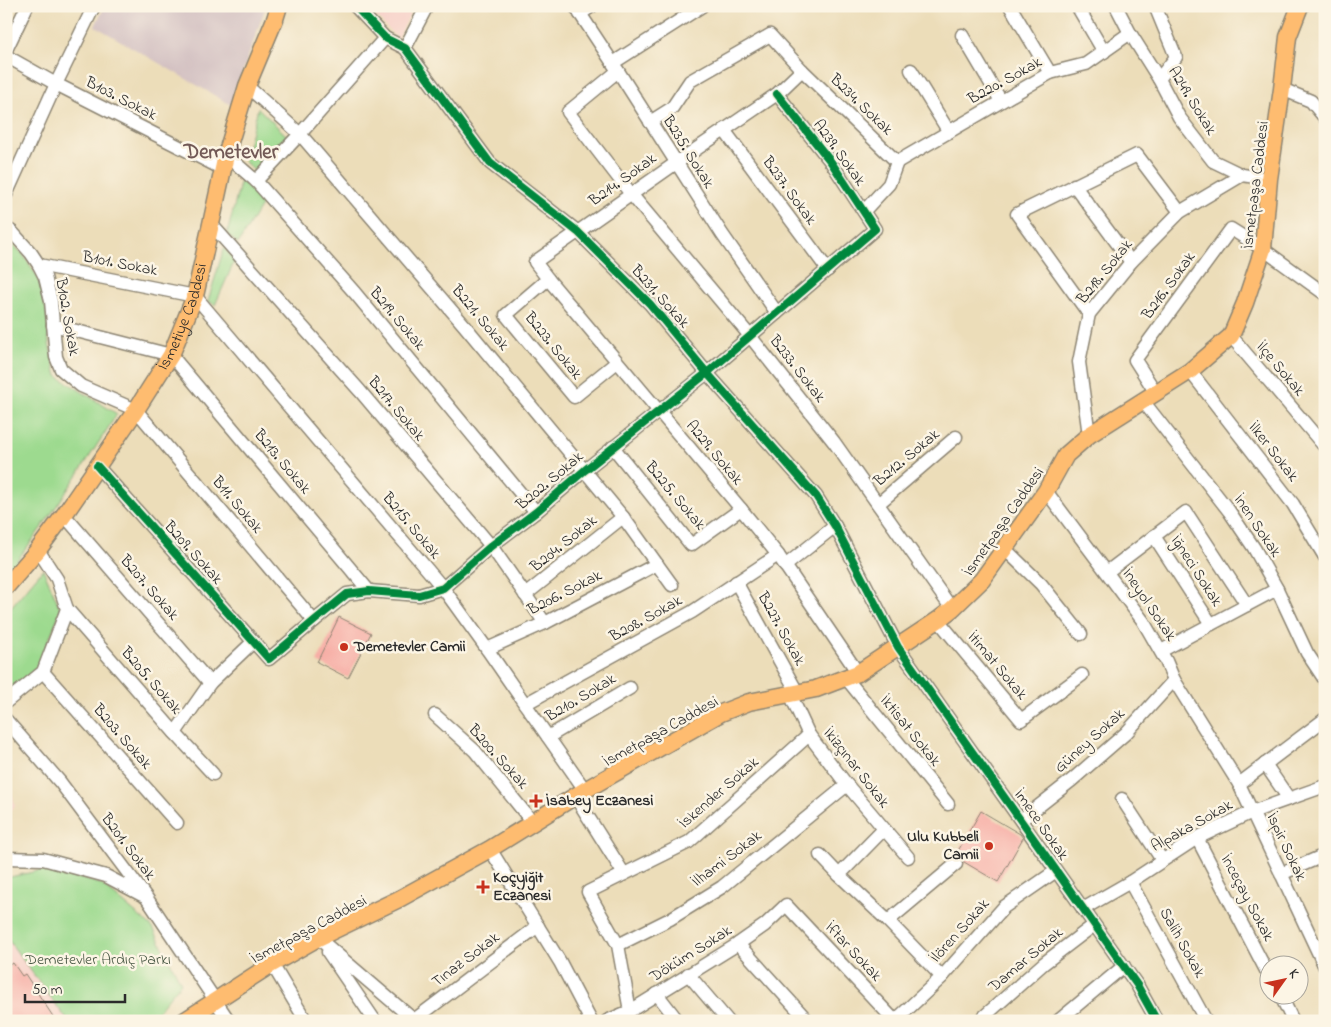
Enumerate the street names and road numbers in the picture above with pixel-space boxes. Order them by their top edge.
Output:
street label: B220. Sokak [963,50,1047,112]
street label: A249. Sokak [1161,62,1223,141]
street label: B234. Sokak [823,68,899,142]
street label: B103. Sokak [80,70,162,128]
street label: B235. Sokak [655,110,721,194]
street label: A239. Sokak [807,115,872,192]
street label: İsmetpaşa Caddesi [1236,120,1276,250]
street label: B214. Sokak [583,147,663,213]
street label: B237. Sokak [755,151,823,231]
street label: B218. Sokak [1071,233,1139,311]
street label: B101. Sokak [79,245,161,283]
street label: B216. Sokak [1136,246,1202,326]
street label: B231. Sokak [624,259,696,335]
street label: İsmetiye Caddesi [152,261,214,376]
street label: B102. Sokak [48,275,86,359]
street label: B221. Sokak [445,279,515,357]
street label: B219. Sokak [363,281,431,357]
street label: B223. Sokak [517,306,589,386]
street label: B233. Sokak [762,329,832,409]
street label: İlçe Sokak [1250,336,1311,403]
street label: B217. Sokak [361,370,431,448]
street label: A229. Sokak [680,415,749,492]
street label: İlker Sokak [1242,417,1305,488]
street label: B213. Sokak [247,423,317,501]
street label: B212. Sokak [868,423,946,493]
street label: B202. Sokak [510,445,590,517]
street label: B225. Sokak [638,455,712,537]
street label: İsmetpaşa Caddesi [957,462,1051,582]
street label: B11. Sokak [205,470,269,540]
street label: B215. Sokak [375,486,447,565]
street label: İnen Sokak [1227,490,1287,563]
street label: B204. Sokak [524,509,604,579]
street label: B209. Sokak [157,515,229,591]
street label: İğneci Sokak [1164,531,1229,612]
street label: B207. Sokak [113,549,185,627]
street label: B206. Sokak [523,564,607,622]
street label: İneyol Sokak [1116,564,1183,647]
street label: B227. Sokak [750,587,812,671]
street label: B208. Sokak [604,589,688,649]
street label: İtimat Sokak [961,626,1034,706]
street label: B205. Sokak [114,641,188,721]
street label: B210. Sokak [540,667,622,729]
street label: İsmetpaşa Caddesi [599,690,723,774]
street label: İktisat Sokak [874,690,947,773]
street label: B203. Sokak [86,698,158,776]
street label: Güney Sokak [1049,702,1131,779]
street label: B200. Sokak [461,718,535,796]
street label: İkizçınar Sokak [817,723,896,814]
street label: İskender Sokak [673,751,765,835]
street label: İmece Sokak [1008,784,1075,866]
street label: Alpaka Sokak [1147,793,1238,858]
street label: B201. Sokak [94,808,162,886]
street label: İspir Sokak [1260,809,1313,886]
street label: İlhami Sokak [687,824,768,893]
street label: İnceçay Sokak [1214,850,1280,947]
street label: İsmetpaşa Caddesi [247,889,372,971]
street label: İlören Sokak [924,893,996,969]
street label: Salih Sokak [1153,904,1212,983]
street label: İftar Sokak [819,917,888,988]
street label: Döküm Sokak [644,919,738,989]
street label: Damar Sokak [983,921,1069,999]
street label: Tınaz Sokak [427,926,506,994]

